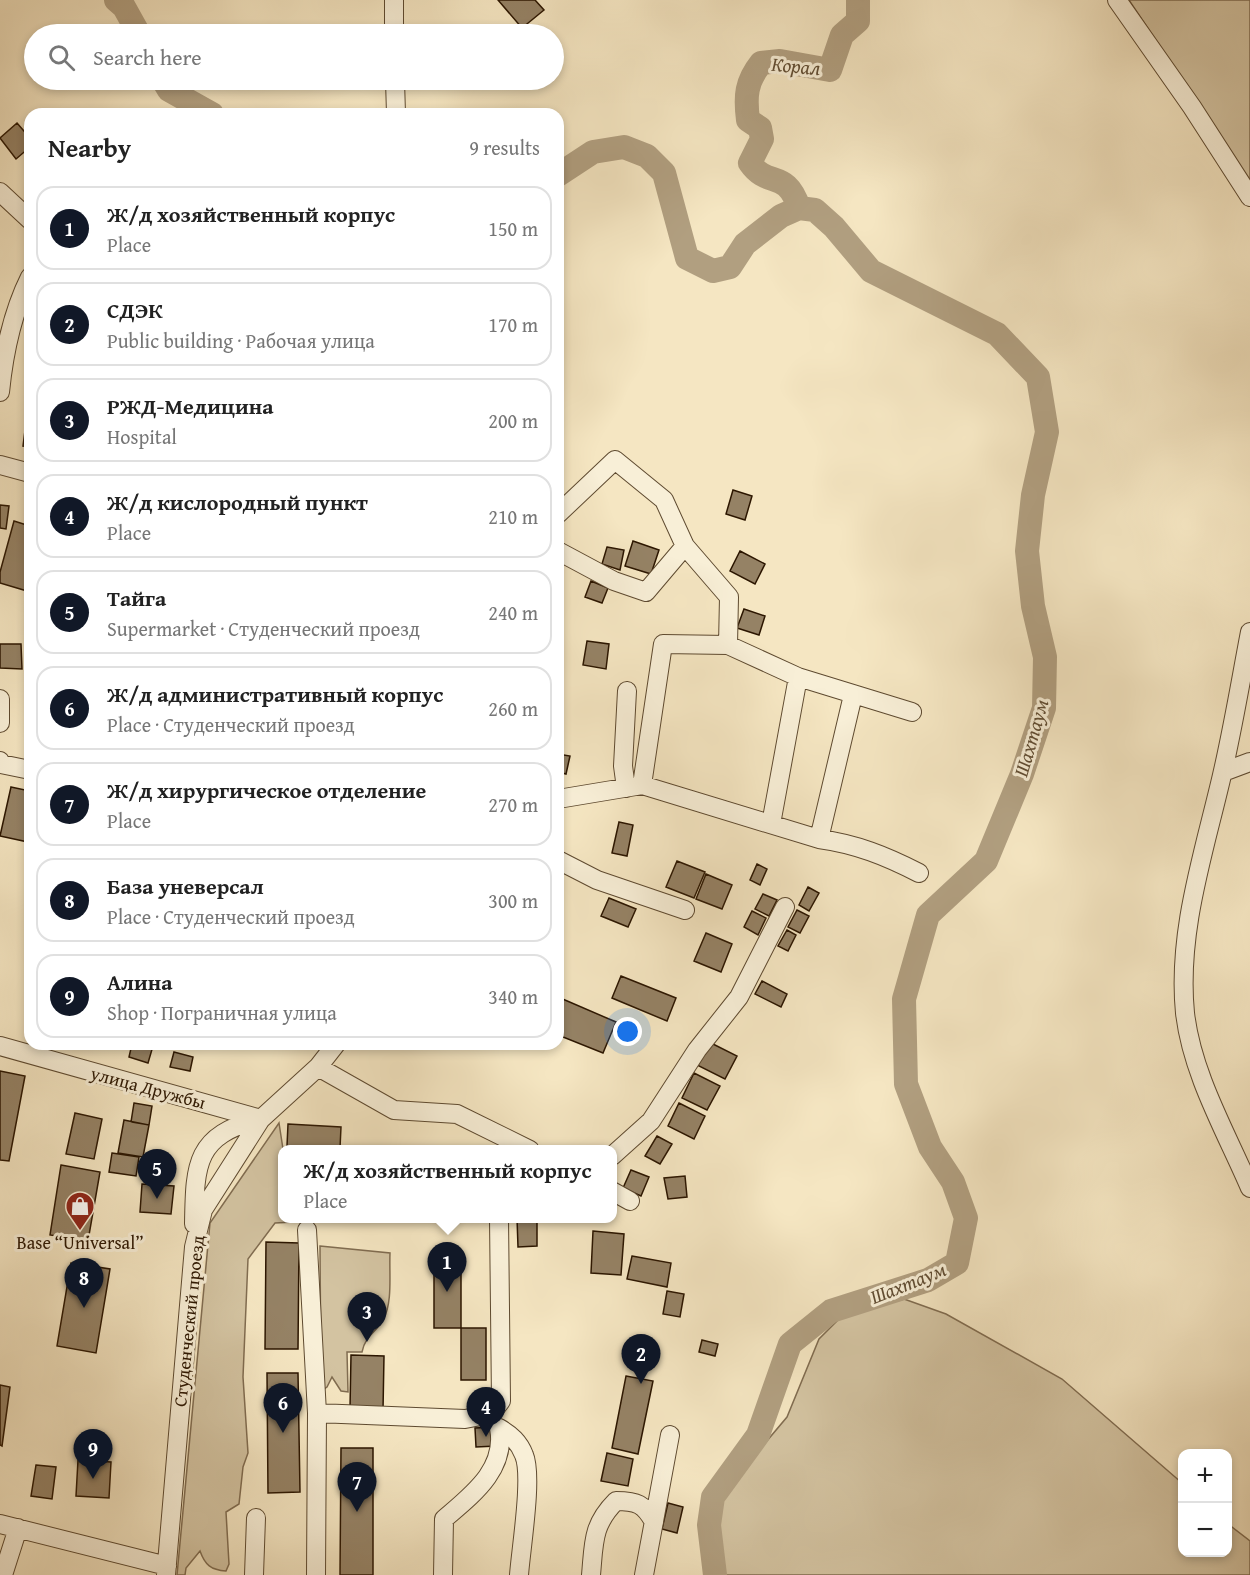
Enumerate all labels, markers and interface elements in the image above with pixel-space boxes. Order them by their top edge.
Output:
search box [24,24,564,90]
icon: search [45,41,78,74]
text: Search here [93,41,202,73]
water label: Корал [770,49,822,82]
text: Nearby [48,128,131,167]
text: 9 results [469,133,540,162]
text: Ж/д хозяйственный корпус [107,198,395,230]
text: 1 [64,214,75,243]
text: 150 m [488,214,538,243]
text: Place [107,230,151,259]
text: СДЭК [107,294,163,326]
text: 2 [64,310,75,339]
text: 170 m [488,310,538,339]
text: Public building · Рабочая улица [107,326,375,355]
text: РЖД-Медицина [107,390,274,422]
text: 3 [64,406,75,435]
text: 200 m [488,406,538,435]
text: Hospital [107,422,177,451]
text: Ж/д кислородный пункт [107,486,368,518]
text: 4 [64,502,75,531]
text: 210 m [488,502,538,531]
text: Place [107,518,151,547]
text: Тайга [107,582,166,614]
text: 5 [64,598,75,627]
text: 240 m [488,598,538,627]
text: Supermarket · Студенческий проезд [107,614,420,643]
text: Ж/д административный корпус [107,678,443,710]
text: 6 [64,694,75,723]
text: 260 m [488,694,538,723]
water label: Шахтаум [1006,696,1055,780]
text: Place · Студенческий проезд [107,710,355,739]
text: Ж/д хирургическое отделение [107,774,426,806]
text: 7 [64,790,75,819]
text: 270 m [488,790,538,819]
text: Place [107,806,151,835]
text: База уневерсал [107,870,264,902]
text: 8 [64,886,75,915]
text: 300 m [488,886,538,915]
text: Place · Студенческий проезд [107,902,355,931]
text: Алина [107,966,173,998]
text: 9 [64,982,75,1011]
text: 340 m [488,982,538,1011]
text: Shop · Пограничная улица [107,998,337,1027]
your location [613,1017,642,1046]
street label: улица Дружбы [87,1059,209,1116]
popup [278,1145,617,1223]
pin: 5 [138,1150,176,1199]
text: Ж/д хозяйственный корпус [303,1154,592,1186]
text: Place [303,1186,348,1215]
shop icon: Base “Universal” [64,1190,96,1232]
place label: Base “Universal” [17,1229,143,1256]
street label: Студенческий проезд [166,1234,211,1408]
pin: 1 [428,1242,466,1292]
water label: Шахтаум [866,1254,950,1311]
pin: 8 [64,1258,104,1308]
pin: 3 [348,1292,386,1342]
pin: 2 [622,1334,660,1384]
pin: 6 [264,1384,302,1433]
pin: 4 [466,1388,506,1437]
pin: 9 [74,1430,112,1479]
map controls [1178,1449,1232,1557]
button: + [1178,1449,1232,1503]
pin: 7 [338,1462,376,1512]
button: − [1178,1503,1232,1557]

